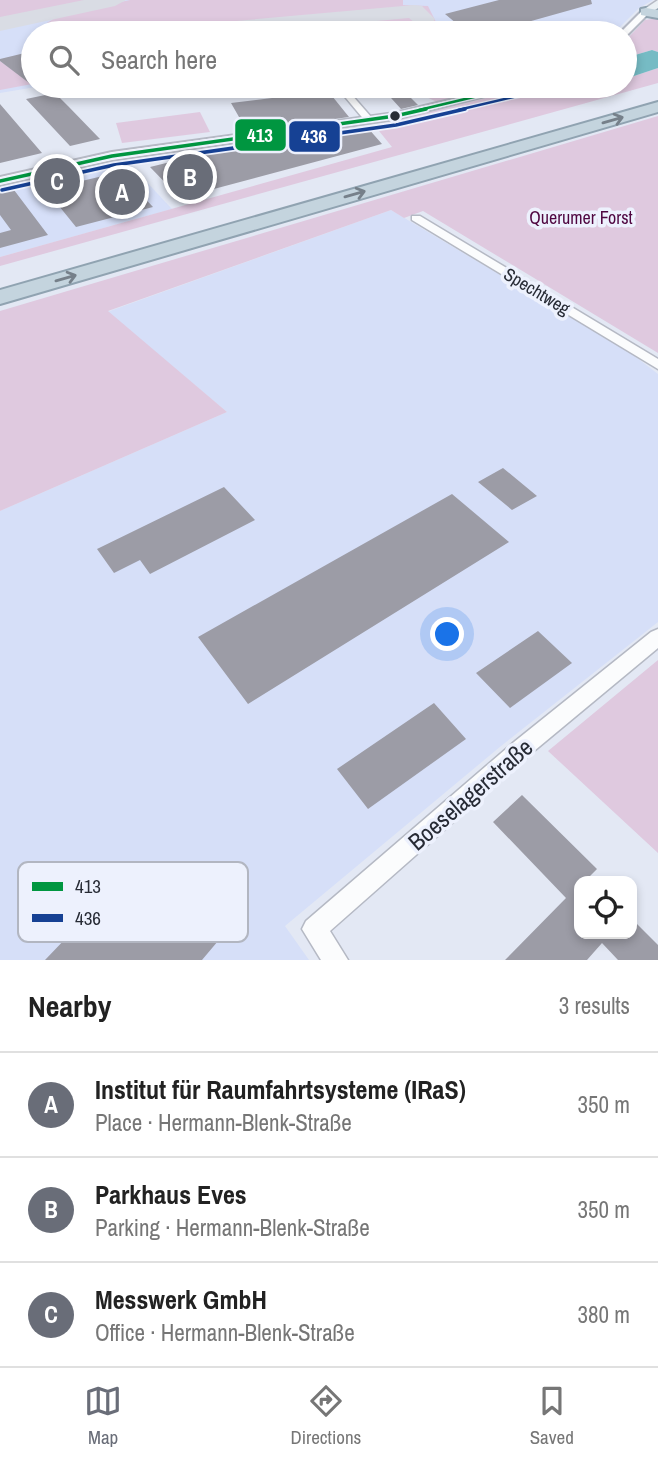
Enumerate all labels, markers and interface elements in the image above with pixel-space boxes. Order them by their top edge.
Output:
search box [21,21,637,98]
icon: search [45,41,83,79]
text: Search here [101,42,217,77]
unlabelled marker [388,109,402,123]
one-way arrow [602,112,624,125]
line badge: 413 [234,118,287,152]
line badge: 436 [288,120,341,153]
text: 413 [247,122,273,148]
text: 436 [301,123,327,149]
pin: B [167,151,213,203]
pin: C [34,155,80,207]
pin: A [99,166,145,218]
one-way arrow [344,187,366,200]
park label: Querumer Forst [529,205,633,230]
street label: Spechtweg [499,261,575,321]
one-way arrow [54,271,76,284]
your location [430,617,464,651]
street label: Boeselagerstraße [401,731,539,857]
legend [18,862,248,942]
text: 413 [75,873,101,899]
map controls [574,876,637,939]
button: locate [574,876,637,939]
text: 436 [75,905,101,931]
text: Nearby [28,986,111,1026]
text: 3 results [559,990,630,1021]
text: Institut für Raumfahrtsysteme (IRaS) [95,1072,466,1107]
text: A [44,1089,58,1120]
text: 350 m [578,1089,630,1120]
text: Place · Hermann-Blenk-Straße [95,1107,352,1138]
text: Parkhaus Eves [95,1177,247,1212]
text: B [44,1194,58,1225]
text: 350 m [578,1194,630,1225]
text: Parking · Hermann-Blenk-Straße [95,1212,370,1243]
text: Messwerk GmbH [95,1282,267,1317]
text: C [44,1299,58,1330]
text: 380 m [578,1299,630,1330]
text: Office · Hermann-Blenk-Straße [95,1317,355,1348]
tab: Map [84,1382,122,1450]
tab: Directions [290,1382,361,1450]
tab: Saved [530,1382,574,1450]

